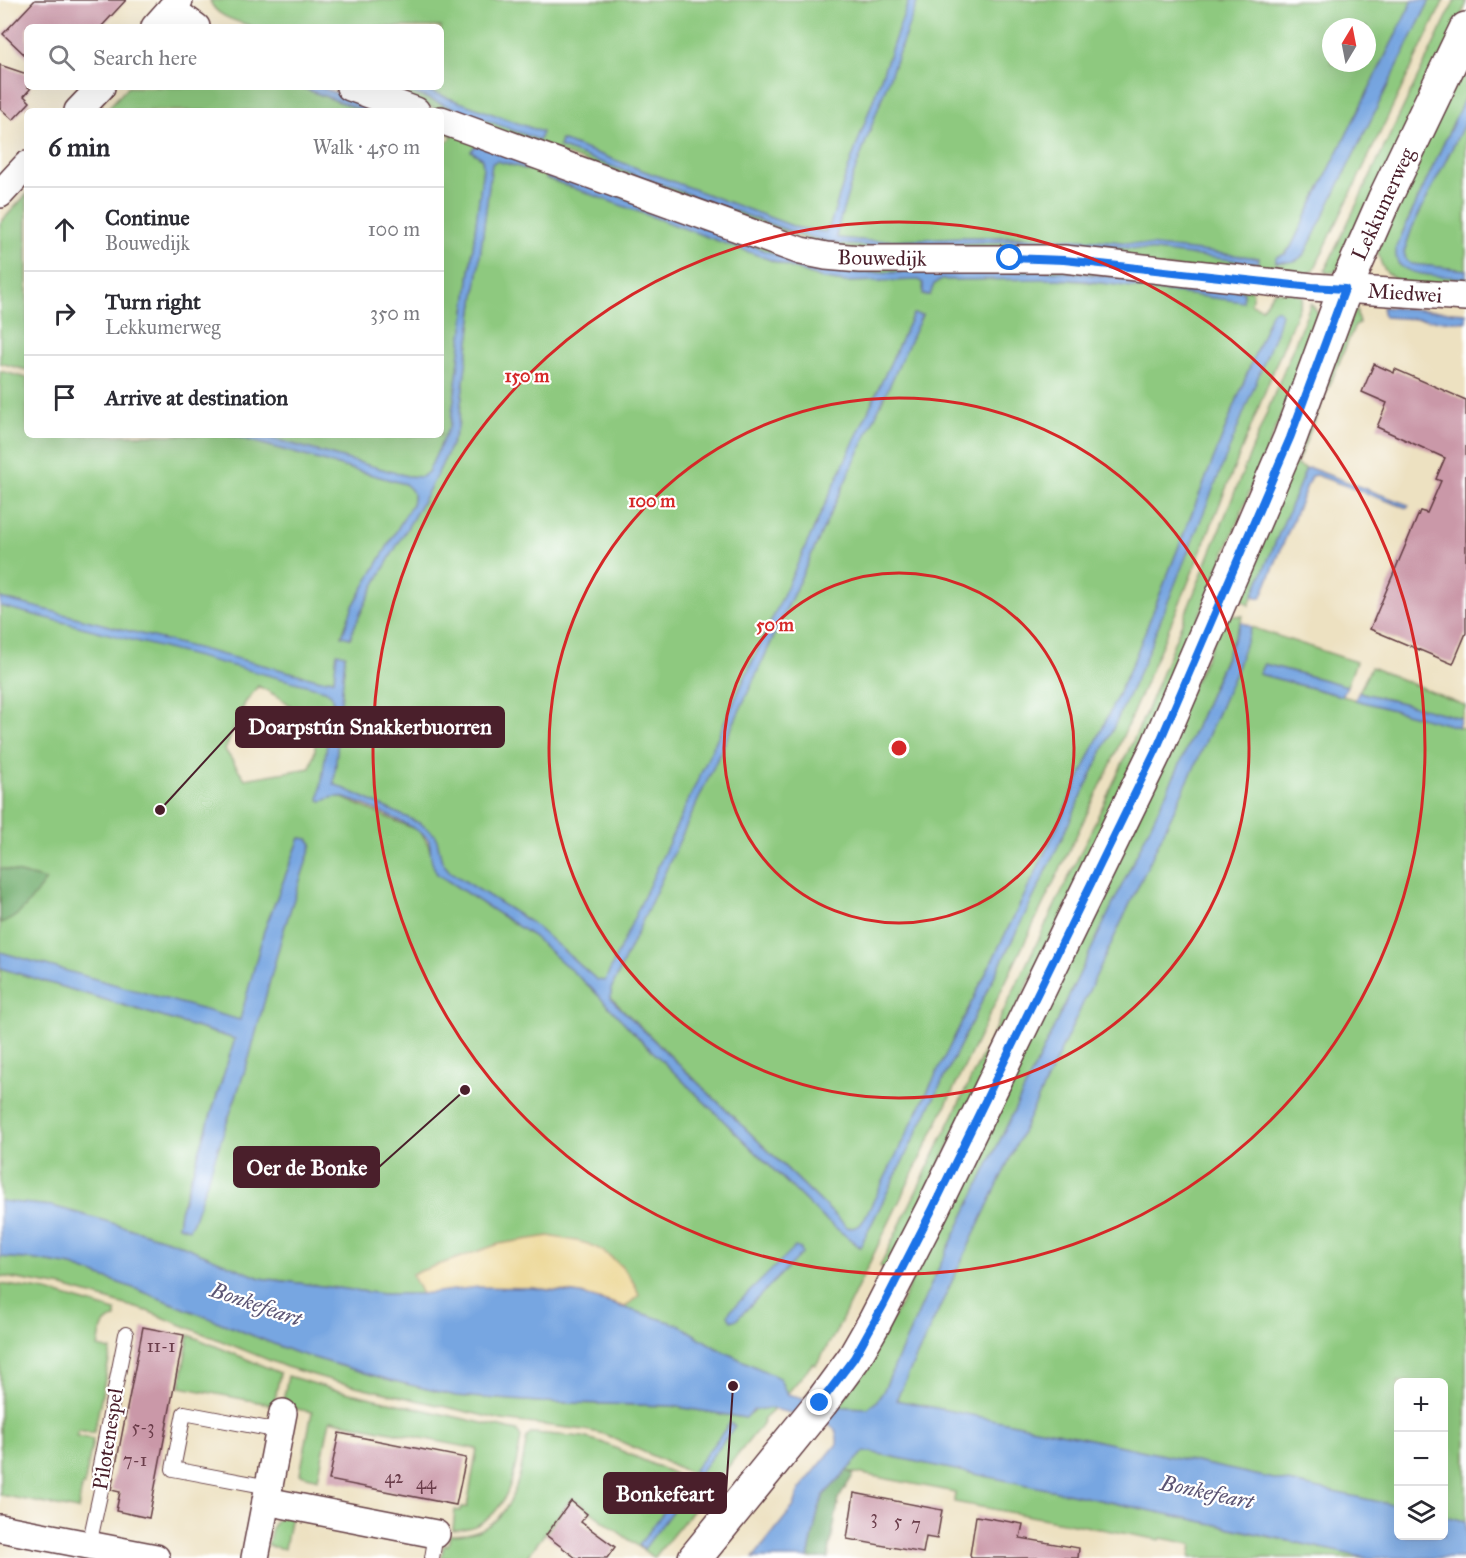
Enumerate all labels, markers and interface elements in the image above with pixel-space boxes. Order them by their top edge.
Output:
north arrow [1322,18,1376,72]
search box [24,24,444,90]
icon: search [45,41,78,74]
text: Search here [93,44,197,71]
text: 6 min [48,131,110,163]
text: Walk · 450 m [313,135,420,159]
street label: Lekkumerweg [1346,143,1421,264]
text: Continue [105,204,190,231]
icon: ahead [48,213,81,246]
text: 100 m [368,217,420,241]
text: Bouwedijk [105,231,190,255]
street label: Bouwedijk [837,244,927,272]
route start [996,244,1022,270]
street label: Miedwei [1367,277,1443,309]
text: Turn right [105,288,201,315]
icon: right [48,297,81,330]
text: 350 m [370,301,420,325]
text: Lekkumerweg [105,315,221,339]
text: 150 m [505,365,550,387]
icon: arrive [48,381,81,414]
text: Arrive at destination [105,384,288,411]
text: 100 m [629,490,676,512]
text: 50 m [756,614,795,636]
callout: Doarpstún Snakkerbuorren [236,707,504,747]
text: Doarpstún Snakkerbuorren [248,713,492,740]
centre of rings [889,738,909,758]
callout: Oer de Bonke [234,1147,379,1187]
text: Oer de Bonke [247,1154,367,1181]
water label: Bonkefeart [206,1276,306,1333]
house number: 11-1 [147,1335,175,1357]
map controls [1394,1378,1448,1540]
button: + [1394,1378,1448,1432]
street label: Pilotenespel [87,1386,129,1492]
route end [806,1389,832,1415]
house number: 5-3 [132,1416,154,1438]
button: − [1394,1432,1448,1486]
house number: 7-1 [123,1449,147,1471]
house number: 42 [385,1466,404,1488]
water label: Bonkefeart [1157,1469,1257,1515]
house number: 44 [416,1472,437,1494]
callout: Bonkefeart [604,1473,726,1513]
text: Bonkefeart [616,1480,715,1507]
button: layers [1394,1486,1448,1540]
house number: 3 [870,1506,878,1528]
house number: 5 [894,1510,903,1532]
house number: 7 [911,1513,921,1535]

